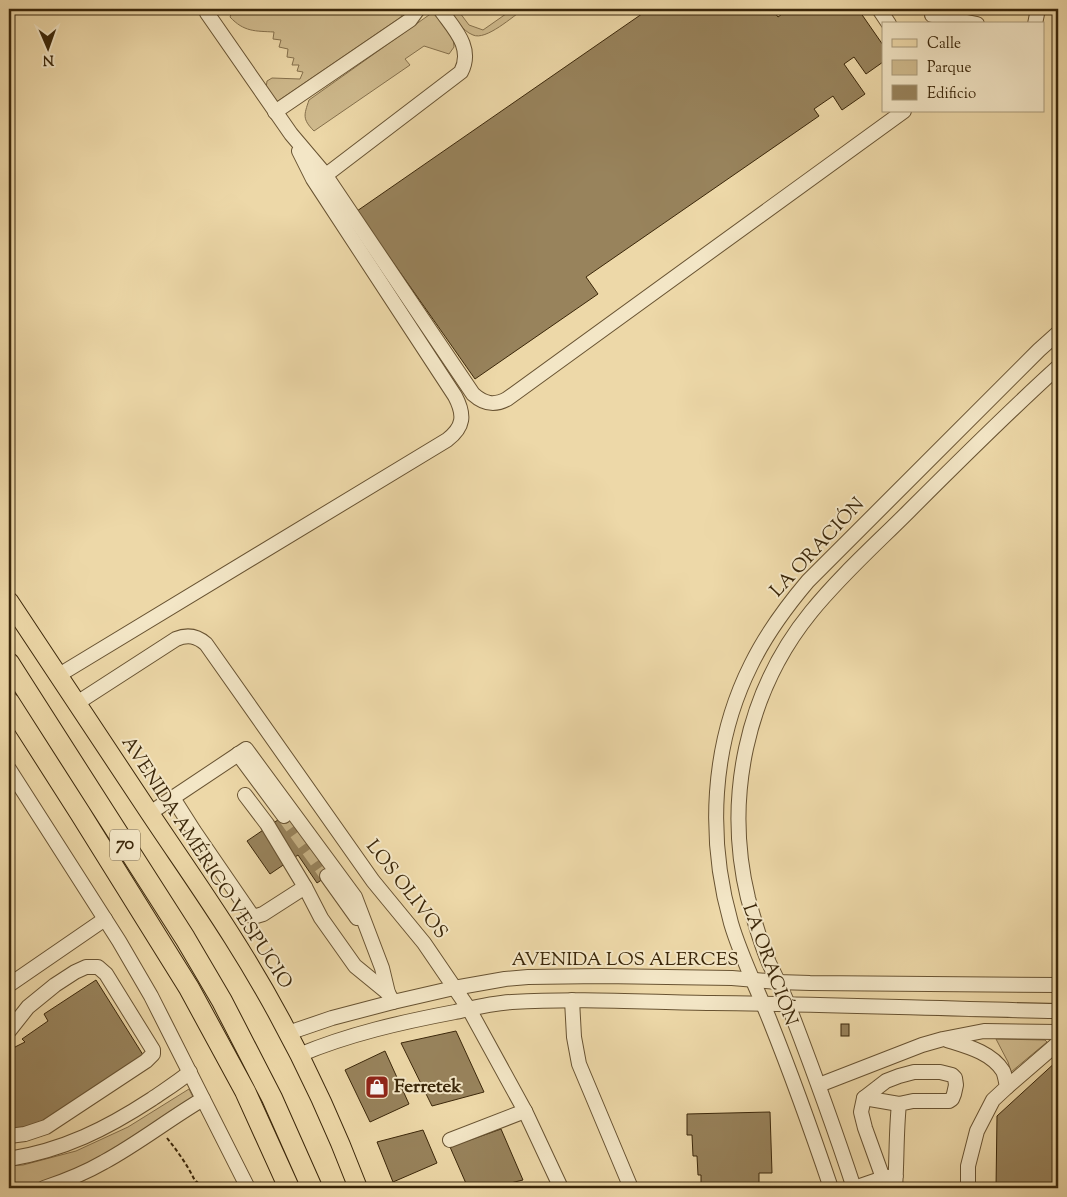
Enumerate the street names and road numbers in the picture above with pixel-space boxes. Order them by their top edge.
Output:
street label: LA ORACIÓN [765,492,871,604]
street label: AVENIDA AMÉRICO VESPUCIO [114,731,298,995]
road number: 70 [110,830,140,860]
street label: LOS OLIVOS [359,835,453,945]
street label: LA ORACIÓN [734,900,804,1030]
street label: AVENIDA LOS ALERCES [511,947,739,974]

